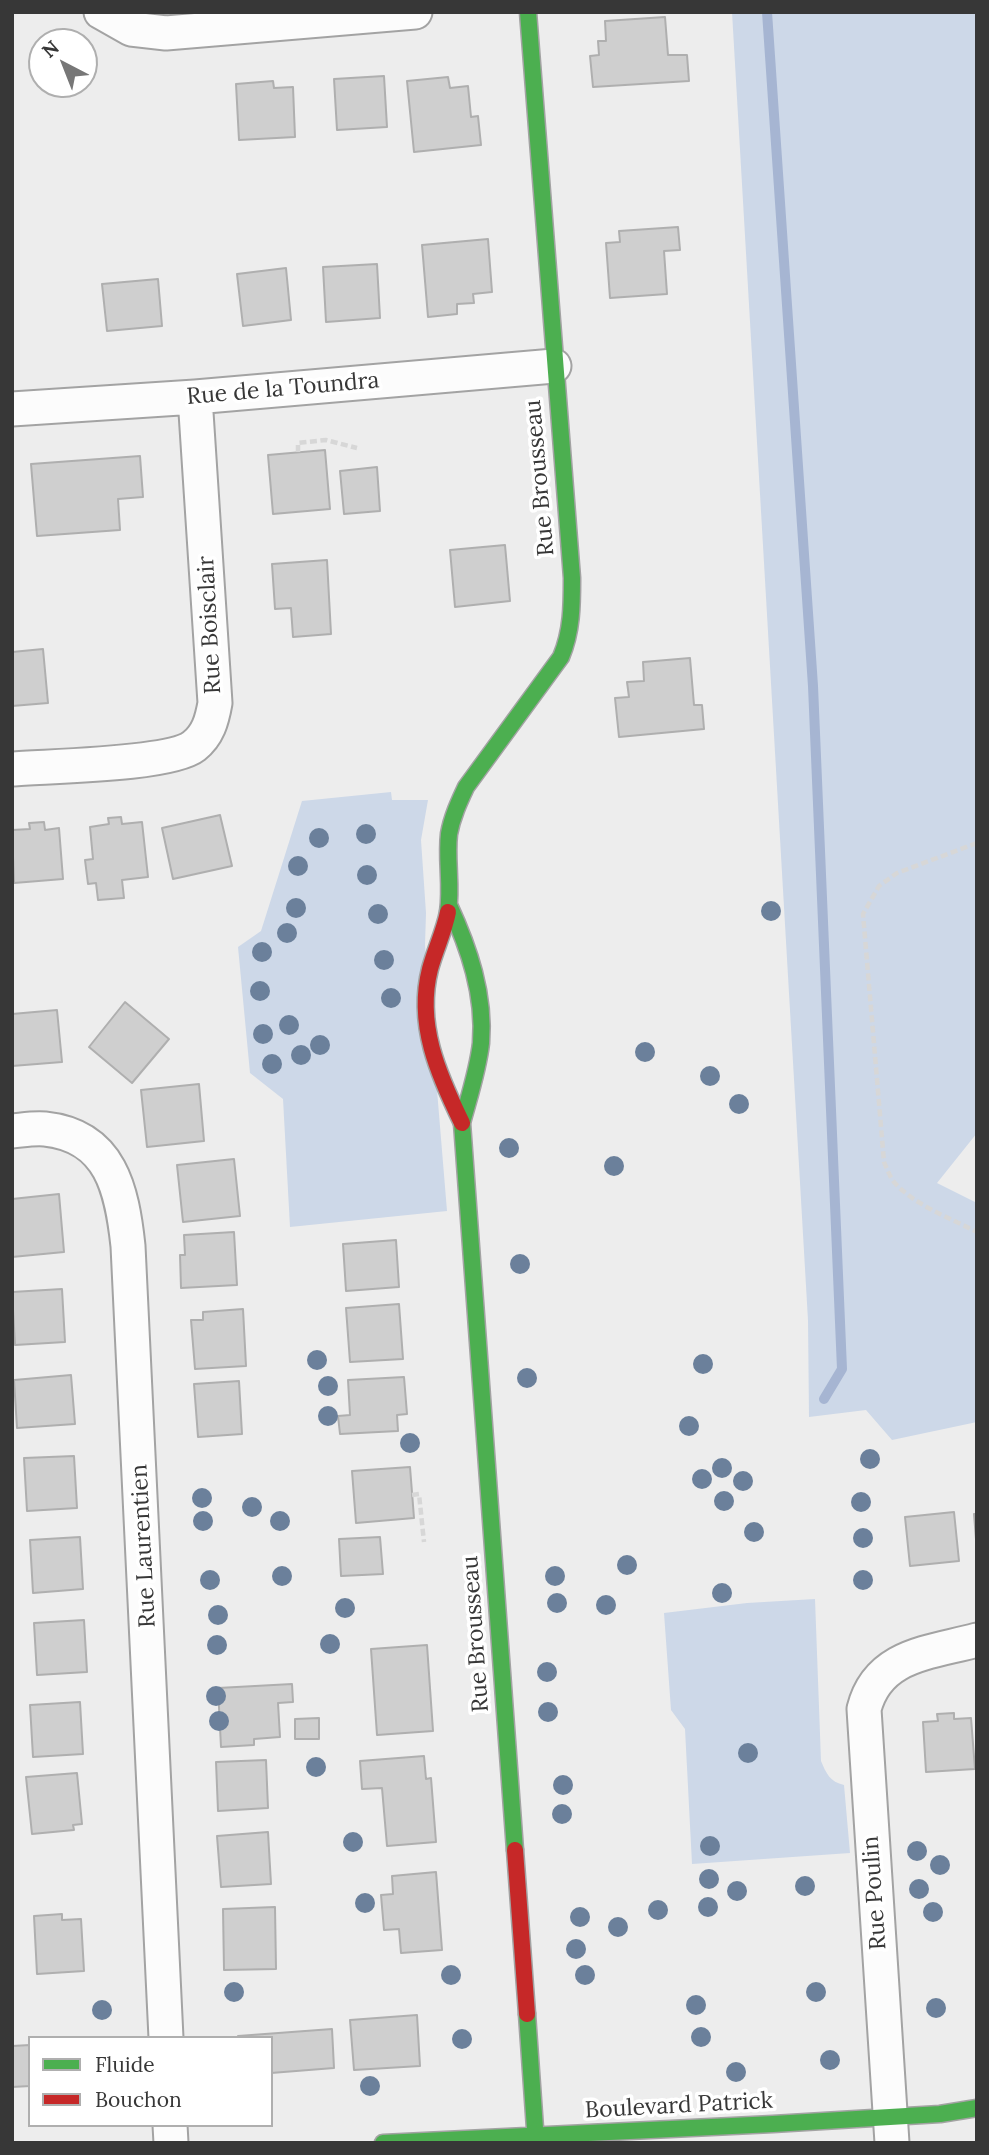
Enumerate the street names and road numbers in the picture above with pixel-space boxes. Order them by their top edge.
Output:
street label: Rue de la Toundra [186,367,380,411]
street label: Rue Brousseau [519,399,561,557]
street label: Rue Boisclair [193,555,227,695]
street label: Rue Laurentien [126,1464,162,1628]
street label: Rue Brousseau [457,1555,495,1713]
street label: Rue Poulin [857,1835,893,1951]
street label: Boulevard Patrick [584,2087,774,2125]

